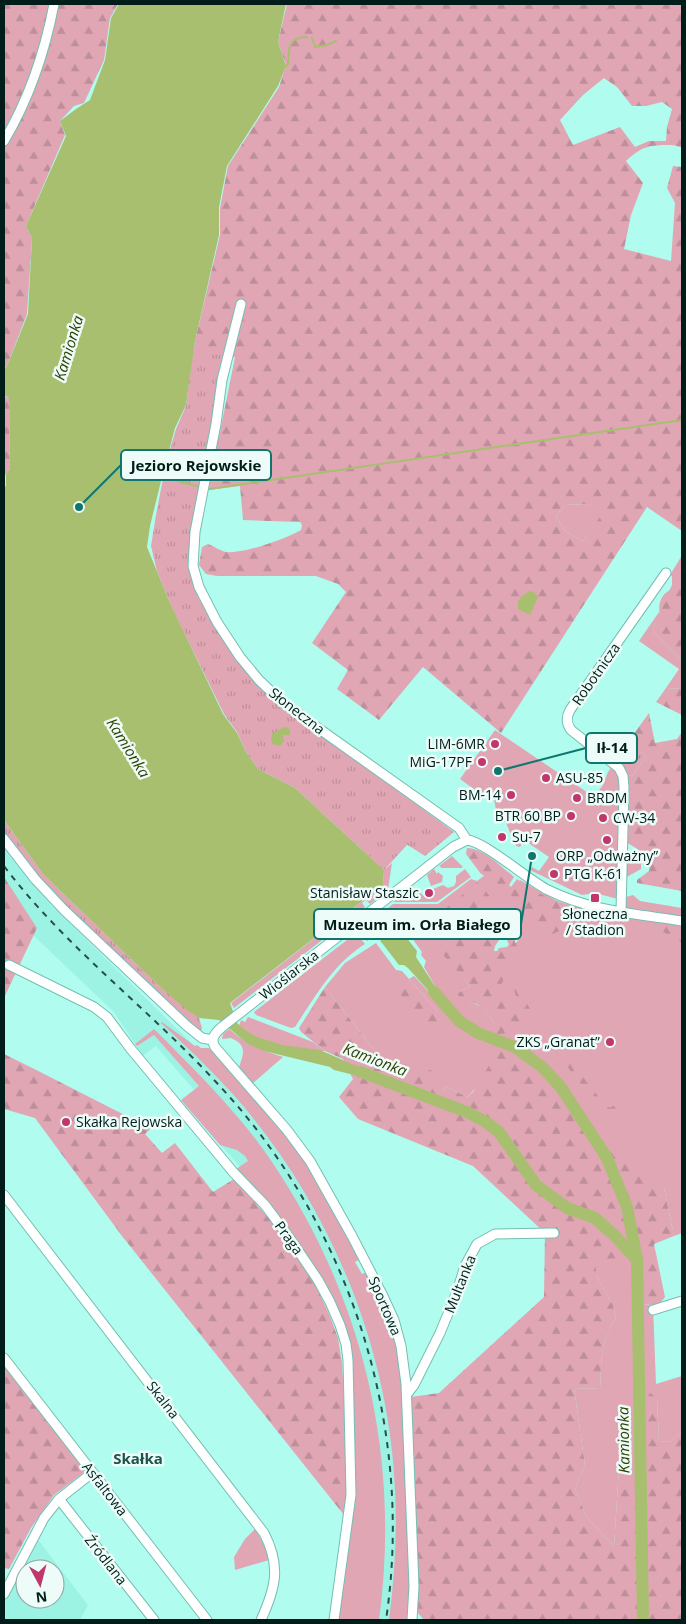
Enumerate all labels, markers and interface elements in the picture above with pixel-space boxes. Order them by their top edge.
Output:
water label: Kamionka [49,312,87,383]
callout: Jezioro Rejowskie [121,450,271,480]
text: Jezioro Rejowskie [129,455,261,475]
street label: Robotnicza [567,639,624,709]
street label: Słoneczna [266,683,329,738]
water label: Kamionka [103,714,155,781]
callout: Ił-14 [586,733,637,763]
place label: LIM-6MR [427,734,485,753]
text: Ił-14 [596,737,628,757]
marker: LIM-6MR [489,738,501,750]
place label: MiG-17PF [410,752,472,771]
marker: MiG-17PF [476,756,488,768]
place label: ASU-85 [556,768,603,787]
marker: ASU-85 [540,772,552,784]
place label: BM-14 [459,785,501,804]
place label: BRDM [587,788,627,807]
marker: BM-14 [505,789,517,801]
marker: BRDM [571,792,583,804]
place label: BTR 60 BP [495,806,561,825]
place label: CW-34 [613,808,655,827]
marker: BTR 60 BP [565,810,577,822]
marker: CW-34 [597,812,609,824]
place label: Su-7 [512,827,541,846]
marker: Su-7 [496,831,508,843]
marker: ORP „Odważny” [601,834,613,846]
place label: ORP „Odważny” [556,846,658,865]
place label: PTG K-61 [564,864,623,883]
marker: PTG K-61 [548,868,560,880]
place label: Stanisław Staszic [310,883,419,902]
marker: Stanisław Staszic [423,887,435,899]
marker: Słoneczna / Stadion [589,892,601,904]
place label: Słoneczna / Stadion [562,904,628,939]
callout: Muzeum im. Orła Białego [314,909,521,939]
text: Muzeum im. Orła Białego [323,914,511,934]
street label: Wioślarska [255,945,322,1004]
place label: ZKS „Granat” [516,1032,600,1051]
marker: ZKS „Granat” [604,1036,616,1048]
water label: Kamionka [341,1038,411,1081]
place label: Skałka Rejowska [76,1112,182,1131]
marker: Skałka Rejowska [60,1116,72,1128]
street label: Praga [271,1217,308,1258]
street label: Multanka [439,1252,480,1316]
street label: Sportowa [365,1273,406,1338]
street label: Skalna [143,1377,184,1422]
water label: Kamionka [612,1406,634,1474]
district label: Skałka [113,1448,163,1468]
street label: Asfaltowa [78,1458,132,1520]
street label: Źródlana [81,1531,132,1589]
north arrow [15,1559,65,1609]
text: N [35,1587,48,1608]

